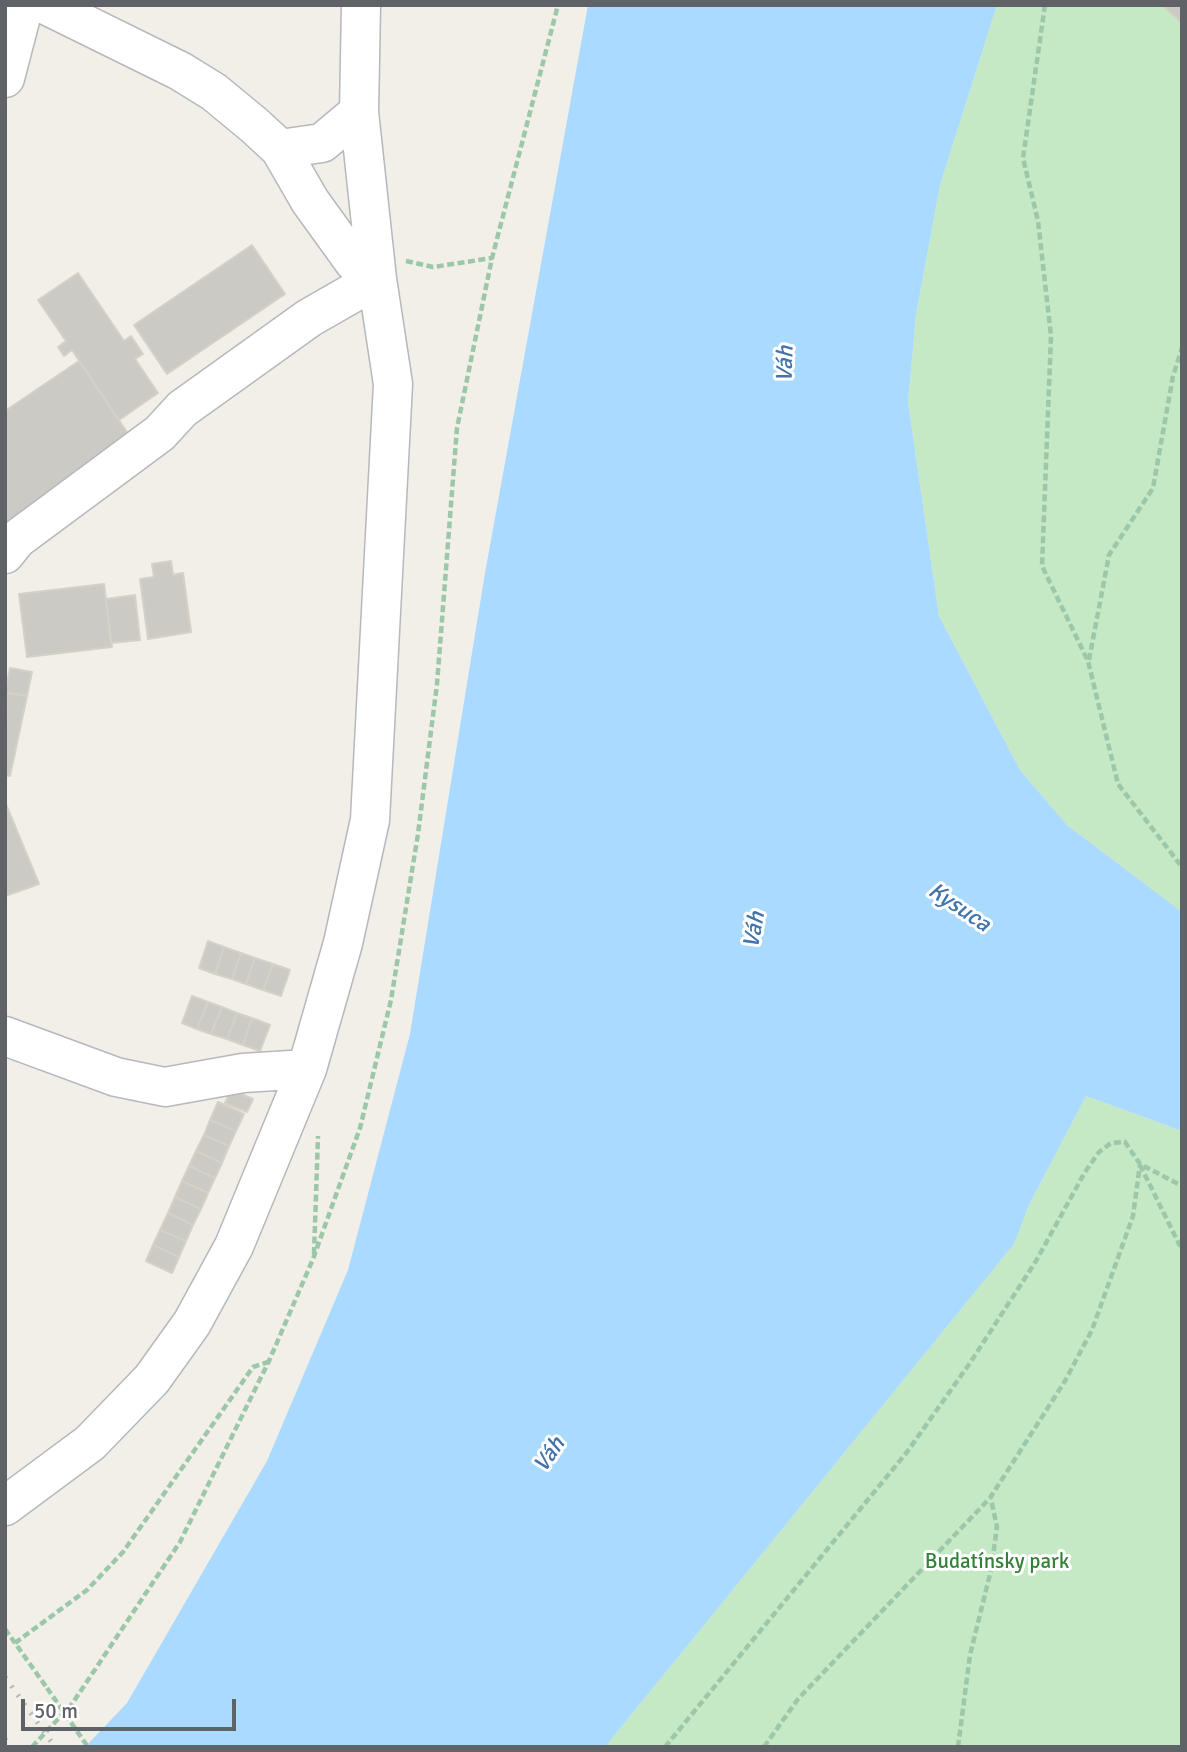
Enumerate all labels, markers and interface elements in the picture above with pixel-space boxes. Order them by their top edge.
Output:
water label: Váh [772,345,800,383]
water label: Kysuca [923,877,995,939]
water label: Váh [738,910,772,950]
water label: Váh [528,1432,572,1478]
park label: Budatínsky park [925,1549,1069,1575]
scale bar [24,1686,240,1730]
text: 50 m [34,1698,78,1724]

